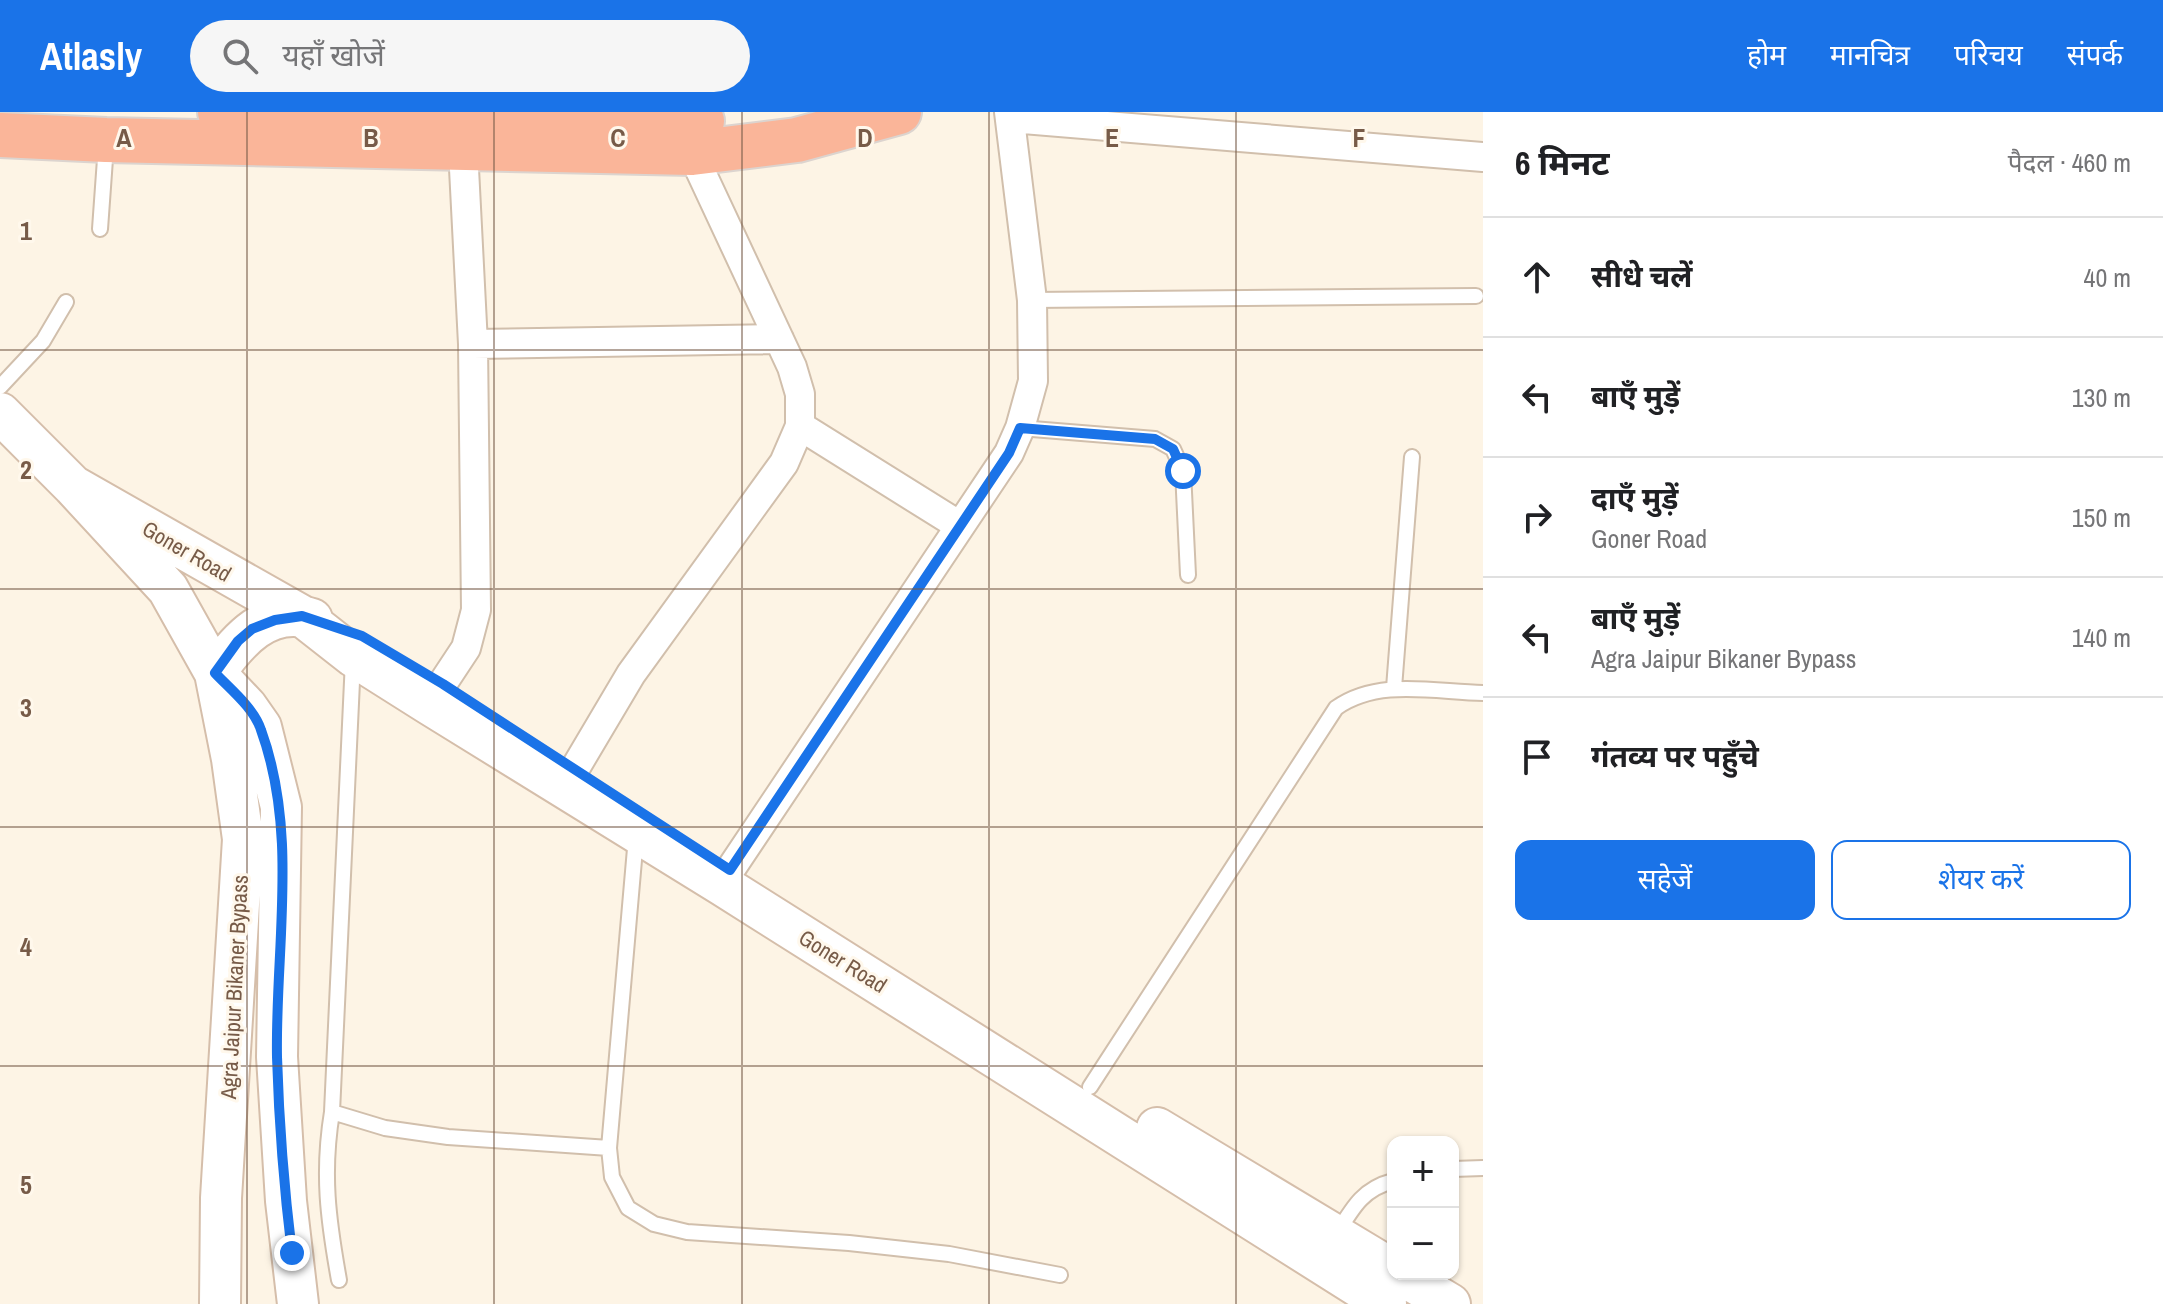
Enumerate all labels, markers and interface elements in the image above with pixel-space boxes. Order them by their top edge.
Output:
search box [190,20,750,92]
text: Atlasly [40,31,142,82]
icon: search [218,34,262,78]
text: यहाँ खोजें [282,35,385,75]
text: होम [1747,36,1786,74]
text: मानचित्र [1830,36,1910,74]
text: परिचय [1954,36,2023,74]
text: संपर्क [2067,36,2123,74]
text: A [116,120,132,155]
text: B [363,120,379,155]
text: C [610,120,626,155]
text: D [857,120,873,155]
text: E [1105,120,1119,155]
text: F [1352,120,1366,155]
text: 6 मिनट [1515,140,1610,186]
text: पैदल · 460 m [2008,145,2131,180]
text: 1 [20,213,32,248]
icon: ahead [1515,255,1559,299]
text: सीधे चलें [1591,256,1692,296]
text: 40 m [2084,260,2131,295]
icon: left [1515,375,1559,419]
text: बाएँ मुड़ें [1591,376,1680,416]
text: 130 m [2072,380,2131,415]
text: 2 [20,452,32,487]
route start [1165,453,1201,489]
text: दाएँ मुड़ें [1591,478,1678,518]
icon: right [1515,495,1559,539]
text: 150 m [2072,500,2131,535]
street label: Goner Road [137,513,237,589]
text: Goner Road [1591,521,1707,556]
text: बाएँ मुड़ें [1591,598,1680,638]
icon: left [1515,615,1559,659]
text: 140 m [2072,620,2131,655]
text: Agra Jaipur Bikaner Bypass [1591,641,1856,676]
text: 3 [20,690,32,725]
icon: arrive [1515,735,1559,779]
text: गंतव्य पर पहुँचे [1591,736,1759,776]
button: सहेजें [1515,840,1815,920]
button: शेयर करें [1831,840,2131,920]
street label: Agra Jaipur Bikaner Bypass [213,874,255,1101]
street label: Goner Road [793,922,893,1000]
text: 4 [20,929,32,964]
map controls [1387,1136,1459,1280]
button: + [1387,1136,1459,1208]
text: 5 [20,1167,32,1202]
button: − [1387,1208,1459,1280]
route end [274,1235,310,1271]

